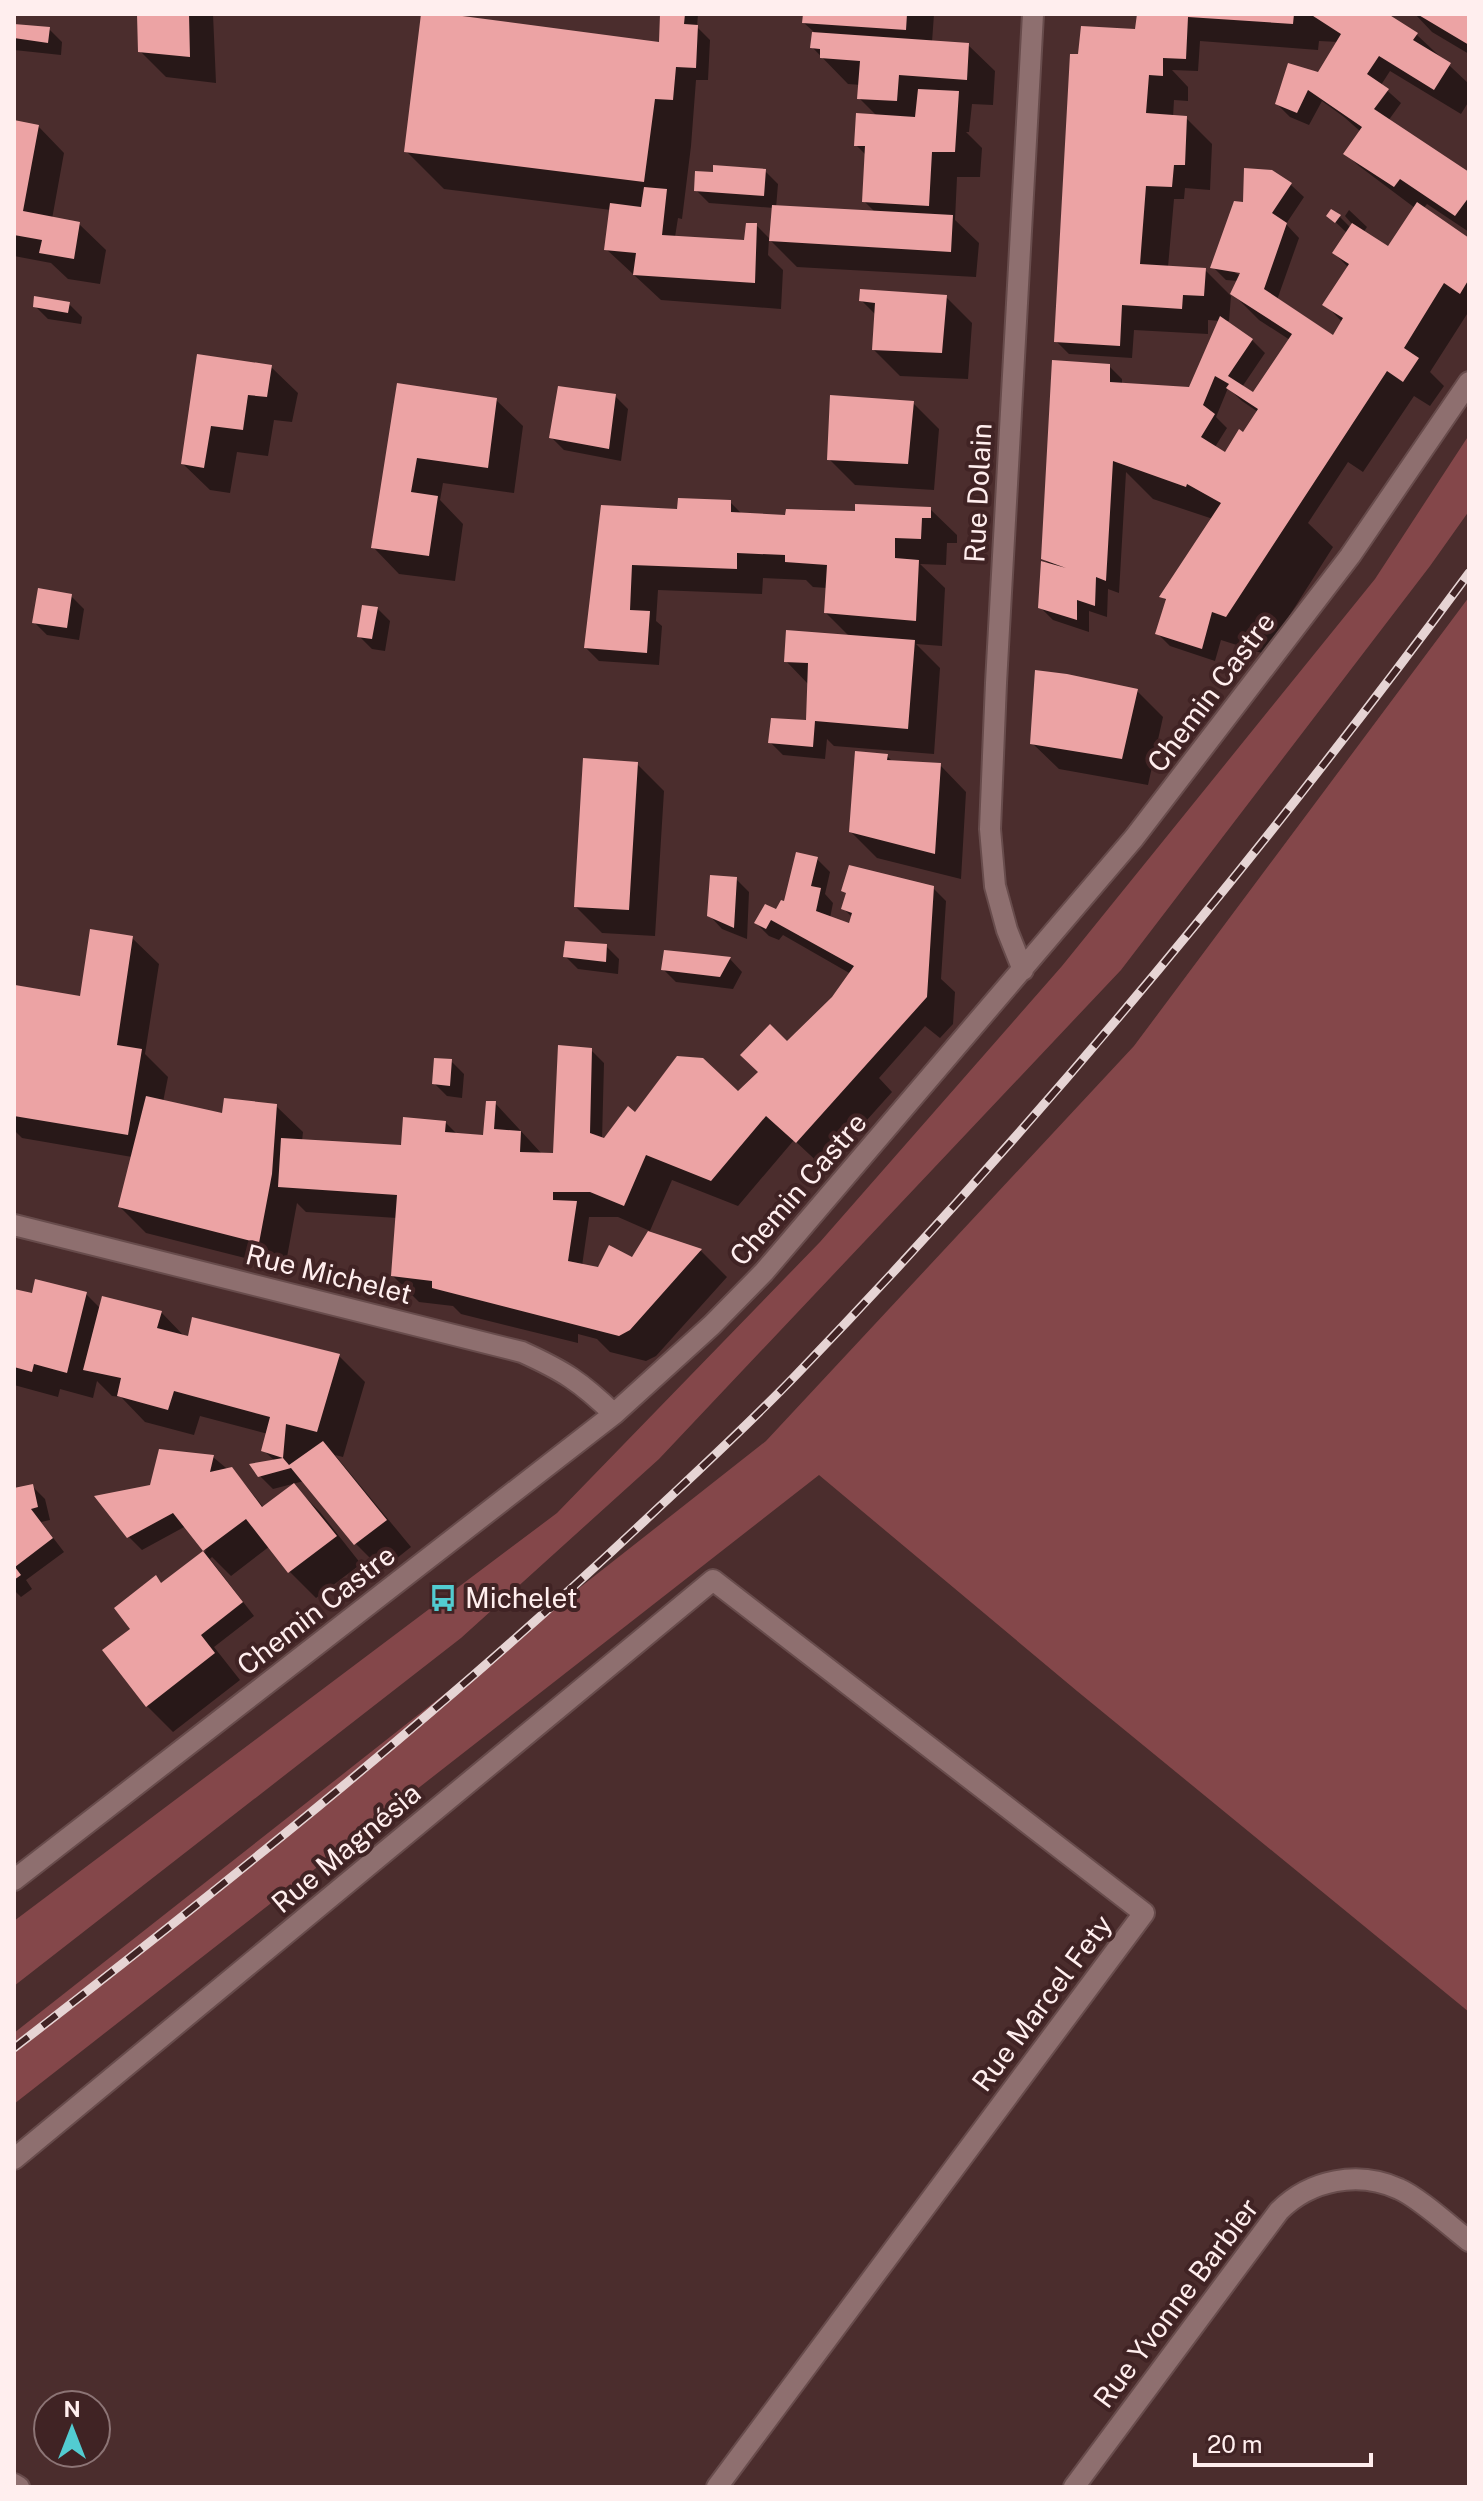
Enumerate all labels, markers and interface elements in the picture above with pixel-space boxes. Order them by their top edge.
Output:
street label: Rue Dolain [957,422,998,564]
street label: Chemin Castre [1140,605,1281,778]
street label: Chemin Castre [722,1106,873,1272]
street label: Rue Michelet [243,1237,416,1310]
street label: Chemin Castre [230,1538,401,1682]
place label: Michelet [465,1581,578,1614]
bus stop icon: Michelet [428,1583,458,1613]
street label: Rue Magnésia [265,1776,427,1919]
street label: Rue Marcel Fety [965,1908,1119,2097]
street label: Rue Yvonne Barbier [1086,2192,1265,2414]
north arrow [32,2389,112,2469]
text: N [63,2396,81,2422]
scale bar [1195,2417,1371,2467]
text: 20 m [1207,2430,1263,2458]

